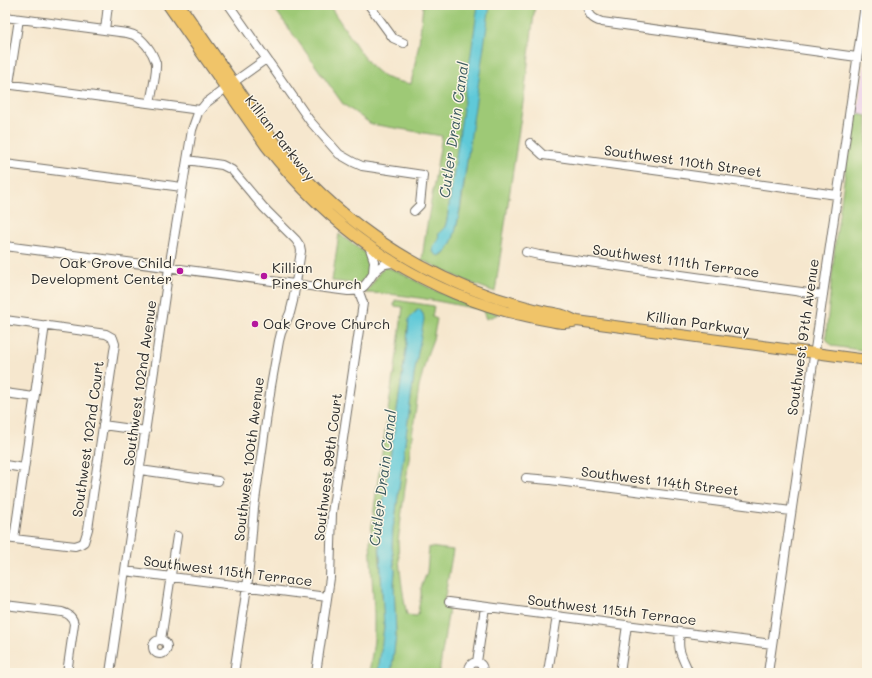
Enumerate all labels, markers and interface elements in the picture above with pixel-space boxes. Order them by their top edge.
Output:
water label: Cutler Drain Canal [434,60,472,199]
street label: Killian Parkway [241,91,320,184]
street label: Southwest 110th Street [603,140,763,181]
street label: Southwest 111th Terrace [591,239,761,282]
place label: Oak Grove Child Development Center [31,253,172,288]
street label: Southwest 97th Avenue [782,257,823,416]
place label: Killian Pines Church [272,258,361,293]
marker: Oak Grove Child Development Center [175,266,185,276]
marker: Killian Pines Church [259,271,269,281]
street label: Southwest 102nd Avenue [118,299,161,467]
street label: Killian Parkway [645,306,751,339]
place label: Oak Grove Church [263,314,390,333]
marker: Oak Grove Church [250,319,260,329]
street label: Southwest 102nd Court [67,359,108,518]
street label: Southwest 100th Avenue [229,376,268,542]
street label: Southwest 99th Court [309,392,346,542]
water label: Cutler Drain Canal [364,408,400,547]
street label: Southwest 114th Street [580,461,740,500]
street label: Southwest 115th Terrace [142,551,314,590]
street label: Southwest 115th Terrace [526,590,698,629]

